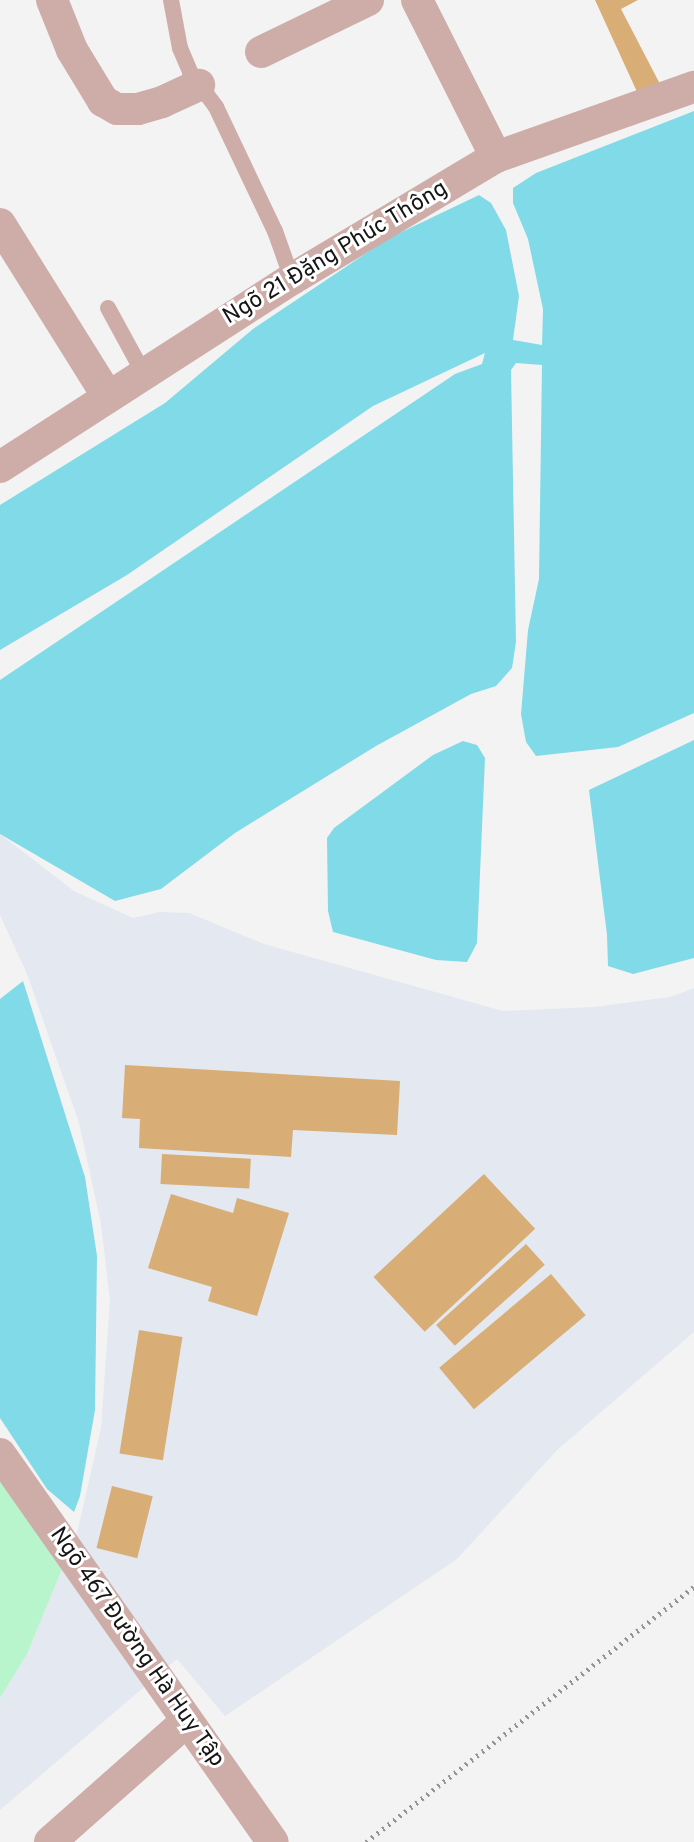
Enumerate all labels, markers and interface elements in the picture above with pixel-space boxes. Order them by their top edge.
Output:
street label: Ngõ 21 Đặng Phúc Thông [218,176,454,332]
street label: Ngõ 467 Đường Hà Huy Tập [42,1522,230,1774]

